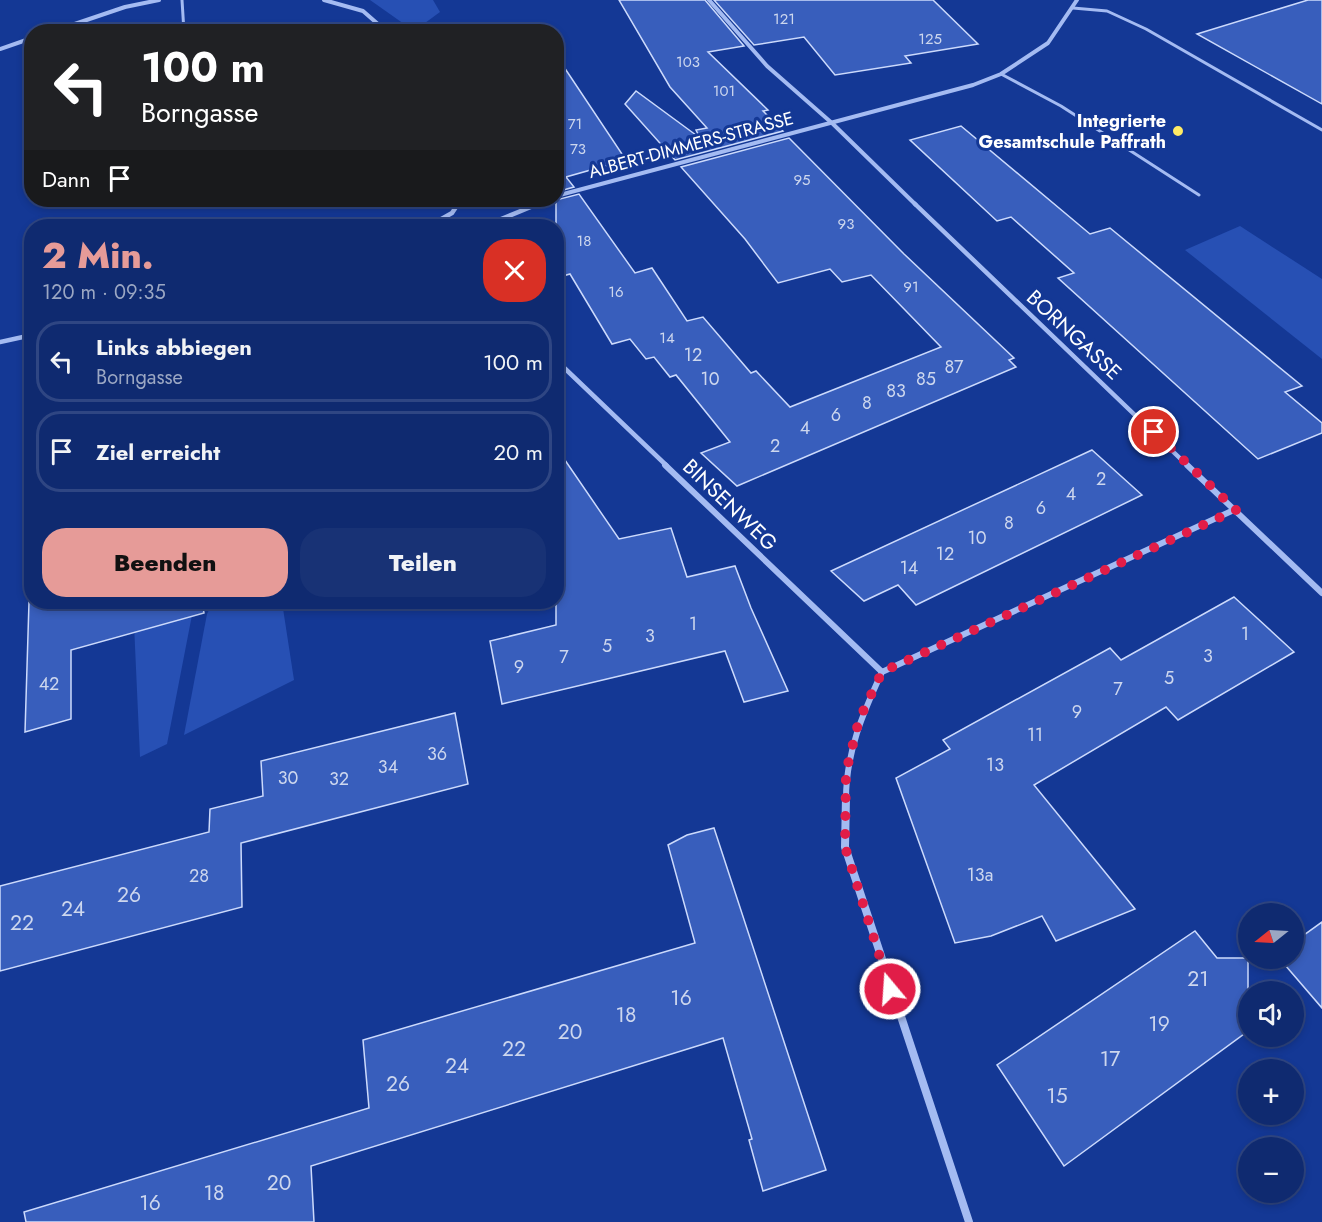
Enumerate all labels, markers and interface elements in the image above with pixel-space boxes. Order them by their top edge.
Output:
house number: 121 [773,8,795,30]
house number: 125 [918,28,942,50]
text: 100 m [141,37,265,98]
icon: left [42,48,120,126]
house number: 103 [676,51,700,73]
house number: 101 [713,80,735,102]
text: Borngasse [141,93,258,132]
street label: ALBERT-DIMMERS-STRASSE [586,105,796,185]
place label: Integrierte Gesamtschule Paffrath [979,108,1166,155]
house number: 71 [568,113,582,135]
marker: Integrierte Gesamtschule Paffrath [1171,124,1185,138]
house number: 73 [570,138,586,160]
icon: arrive [103,162,136,195]
text: Dann [42,163,91,195]
house number: 95 [793,169,811,191]
house number: 93 [838,213,854,235]
text: 2 Min. [42,229,154,281]
house number: 18 [577,230,591,252]
button: close [483,239,546,302]
house number: 91 [903,276,919,298]
text: 120 m · 09:35 [42,278,166,307]
house number: 16 [608,281,624,303]
street label: BORNGASSE [1020,283,1128,387]
house number: 14 [659,327,675,349]
text: Links abbiegen [96,331,252,363]
house number: 12 [684,342,702,368]
icon: left [45,345,78,378]
text: 100 m [483,346,543,378]
house number: 87 [944,354,964,380]
text: Borngasse [96,363,183,392]
house number: 10 [701,366,720,392]
house number: 85 [916,366,936,392]
house number: 83 [886,378,906,404]
house number: 8 [862,390,872,416]
house number: 6 [831,402,841,428]
pin [1128,406,1179,457]
house number: 4 [800,415,810,441]
icon: arrive [1137,415,1170,448]
house number: 2 [770,433,780,459]
icon: arrive [45,435,78,468]
text: Ziel erreicht [96,436,220,468]
text: 20 m [494,436,543,468]
street label: BINSENWEG [676,452,784,558]
house number: 2 [1096,466,1106,492]
house number: 4 [1066,481,1076,507]
house number: 6 [1036,495,1046,521]
house number: 8 [1004,510,1014,536]
house number: 10 [968,525,987,551]
button: Beenden [42,528,288,597]
button: Teilen [300,528,546,597]
house number: 12 [936,541,954,567]
house number: 14 [900,555,918,581]
house number: 1 [689,611,697,637]
house number: 1 [1241,621,1249,647]
house number: 3 [645,623,655,649]
house number: 5 [602,633,612,659]
house number: 3 [1203,643,1213,669]
house number: 7 [559,644,569,670]
house number: 9 [514,654,524,680]
house number: 5 [1164,665,1174,691]
house number: 42 [39,671,59,697]
house number: 7 [1113,676,1123,702]
house number: 9 [1072,699,1082,725]
house number: 11 [1027,722,1043,748]
house number: 36 [427,741,447,767]
house number: 13 [986,752,1004,778]
house number: 34 [378,754,398,780]
house number: 30 [278,765,299,791]
house number: 32 [329,766,349,792]
house number: 13a [967,862,993,888]
house number: 28 [189,863,209,889]
house number: 26 [117,880,141,910]
house number: 24 [61,894,85,924]
north arrow [1238,903,1304,969]
map controls [1238,903,1304,1203]
house number: 22 [10,908,34,938]
position arrow [858,957,922,1021]
house number: 21 [1187,964,1209,994]
button: sound [1238,981,1304,1047]
house number: 16 [670,983,692,1013]
house number: 18 [616,1000,636,1030]
house number: 19 [1148,1009,1170,1039]
house number: 20 [558,1017,582,1047]
house number: 22 [502,1034,526,1064]
house number: 17 [1100,1044,1120,1074]
house number: 24 [445,1051,469,1081]
button: + [1238,1059,1304,1125]
house number: 26 [386,1069,410,1099]
house number: 15 [1046,1081,1068,1111]
button: − [1238,1137,1304,1203]
house number: 20 [267,1168,291,1198]
house number: 18 [204,1178,224,1208]
house number: 16 [139,1188,161,1218]

